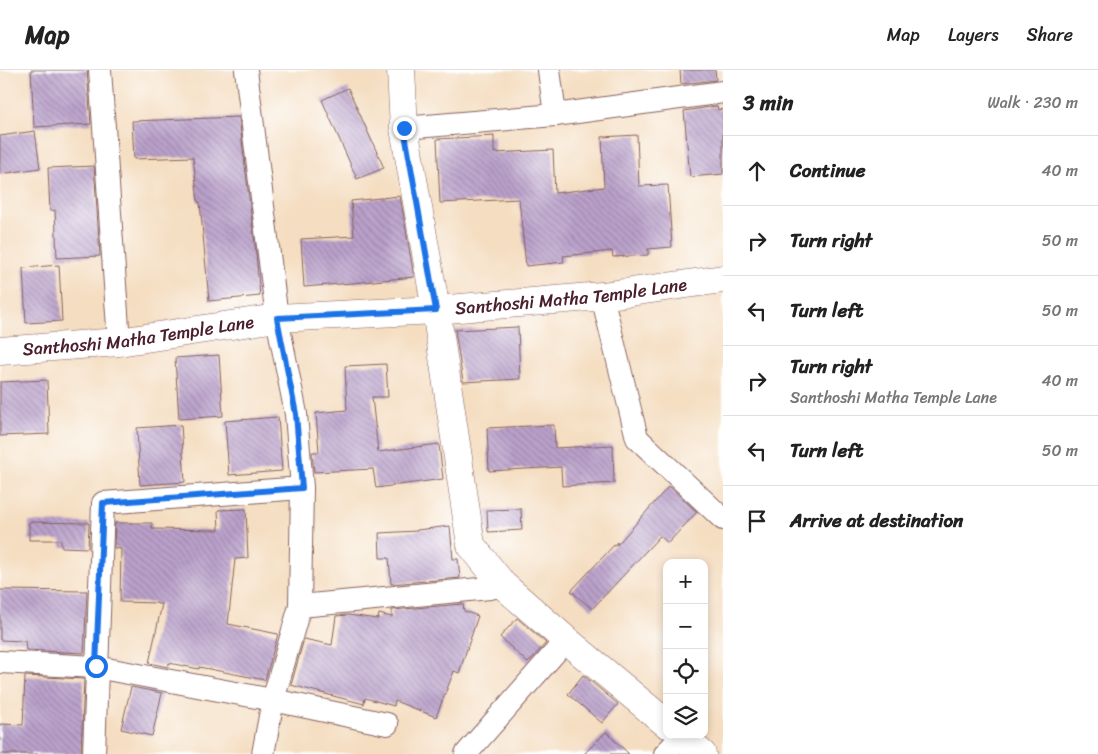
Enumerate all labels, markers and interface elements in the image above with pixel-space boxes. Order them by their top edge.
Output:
text: Map [25,14,69,56]
text: Map [887,19,920,51]
text: Layers [948,19,999,51]
text: Share [1027,19,1073,51]
text: 3 min [743,84,793,122]
text: Walk · 230 m [987,88,1078,117]
route end [393,117,416,140]
text: Continue [790,154,866,187]
text: 40 m [1041,156,1078,185]
icon: ahead [743,157,771,185]
text: Turn right [790,224,872,257]
text: 50 m [1042,226,1078,255]
icon: right [743,227,771,255]
street label: Santhoshi Matha Temple Lane [454,268,689,324]
text: Turn left [790,294,863,327]
text: 50 m [1042,296,1078,325]
icon: left [743,297,771,325]
street label: Santhoshi Matha Temple Lane [21,306,256,365]
text: Turn right [790,350,872,383]
text: 40 m [1041,366,1078,395]
icon: right [743,367,771,395]
text: Santhoshi Matha Temple Lane [790,383,997,412]
text: Turn left [790,434,863,467]
text: 50 m [1042,436,1078,465]
icon: left [743,437,771,465]
text: Arrive at destination [790,504,963,537]
icon: arrive [743,507,771,535]
map controls [663,559,708,739]
button: + [663,559,708,604]
button: − [663,604,708,649]
button: locate [663,649,708,694]
route start [85,655,108,678]
button: layers [663,694,708,739]

